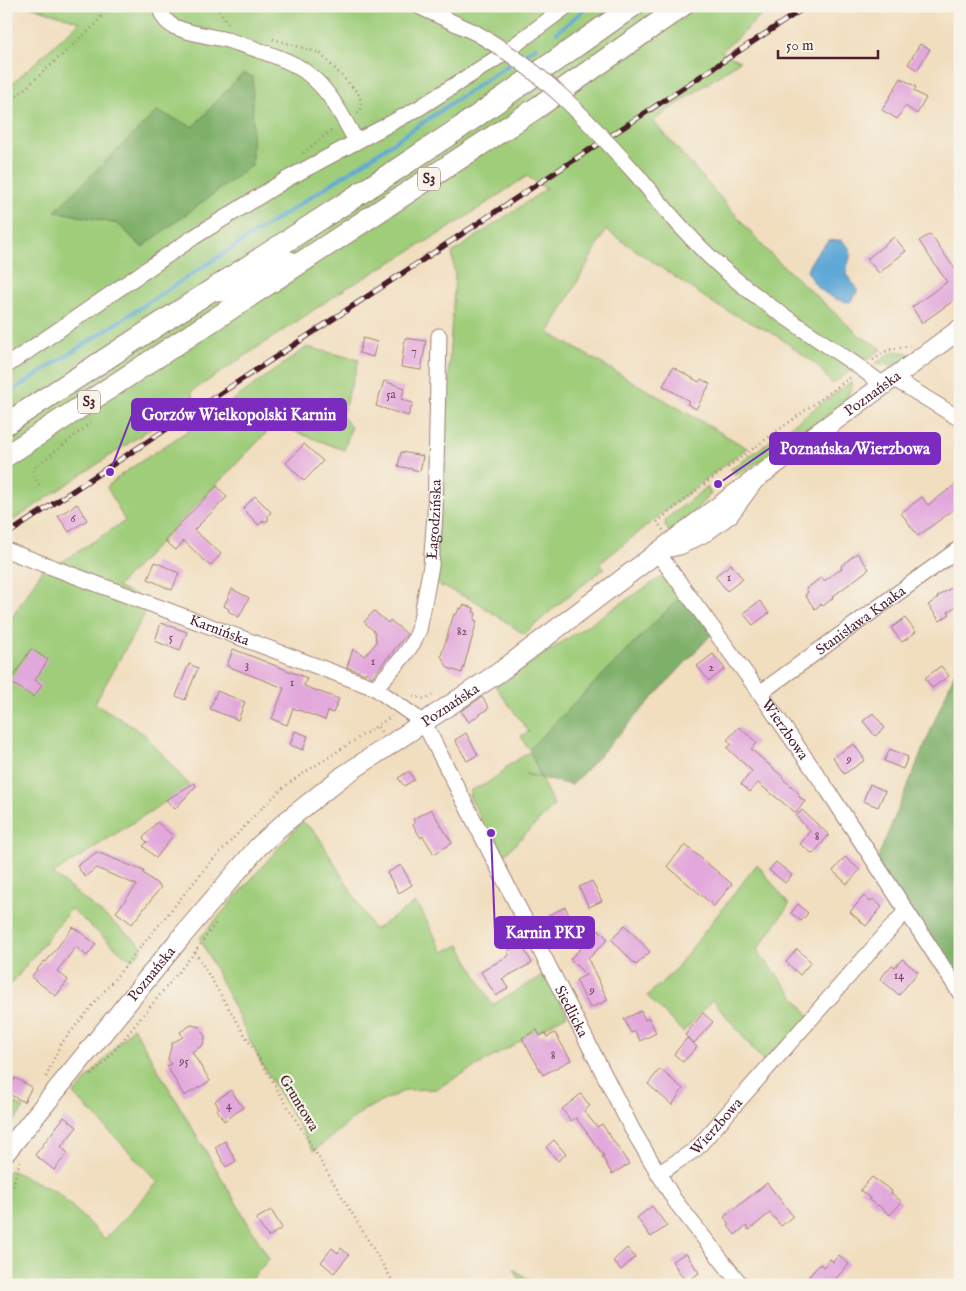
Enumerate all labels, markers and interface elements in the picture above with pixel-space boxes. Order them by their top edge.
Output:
scale bar [778,28,878,60]
text: 50 m [786,36,814,55]
road number: S3 [418,168,440,190]
house number: 7 [411,344,417,359]
street label: Poznańska [840,366,905,420]
house number: 5a [386,387,397,402]
road number: S3 [78,391,100,414]
callout: Gorzów Wielkopolski Karnin [132,399,346,430]
text: Gorzów Wielkopolski Karnin [142,406,337,426]
callout: Poznańska/Wierzbowa [770,433,940,464]
text: Poznańska/Wierzbowa [780,440,931,460]
street label: Łagodzińska [422,479,445,560]
house number: 6 [70,511,76,526]
house number: 1 [727,570,731,585]
street label: Stanisława Knaka [812,581,910,659]
street label: Karnińska [187,610,253,650]
house number: 82 [457,624,468,639]
house number: 5 [169,630,174,645]
house number: 1 [371,654,375,669]
house number: 3 [245,657,249,672]
house number: 2 [708,660,714,675]
house number: 1 [290,675,294,690]
street label: Poznańska [417,678,483,731]
street label: Wierzbowa [758,695,813,764]
house number: 9 [845,752,852,767]
house number: 8 [815,829,820,844]
callout: Karnin PKP [495,917,594,948]
text: Karnin PKP [505,924,585,944]
street label: Poznańska [123,942,180,1005]
house number: 14 [894,968,904,983]
street label: Siedlicka [551,982,593,1041]
house number: 9 [588,983,595,998]
house number: 8 [551,1048,556,1063]
house number: 95 [178,1054,189,1069]
street label: Gruntowa [275,1071,324,1135]
street label: Wierzbowa [686,1093,747,1159]
house number: 4 [226,1098,232,1113]

